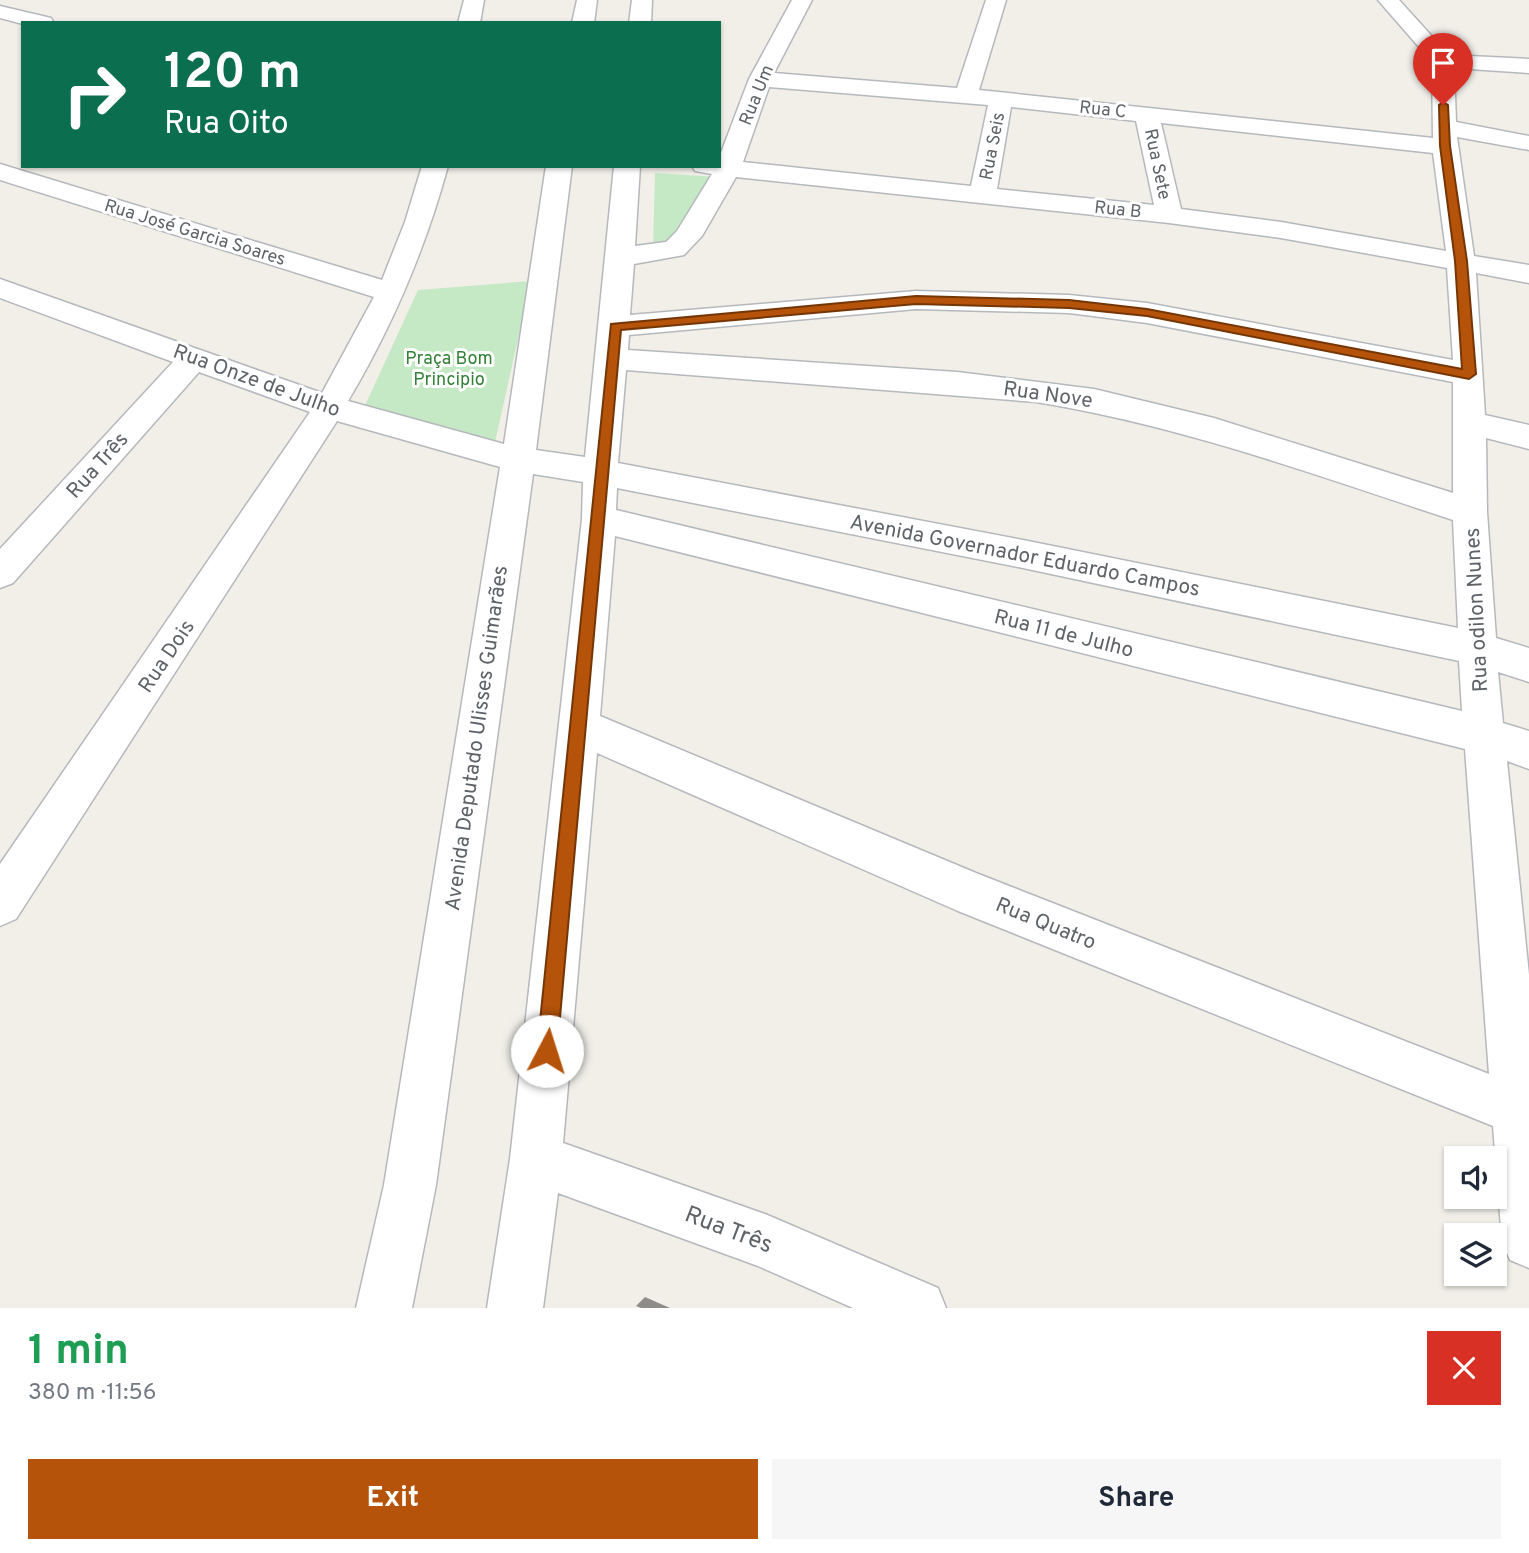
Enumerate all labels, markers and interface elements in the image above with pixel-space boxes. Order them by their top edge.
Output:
pin [1413,33,1473,105]
text: 120 m [164,44,301,106]
icon: arrive [1424,44,1462,82]
icon: right [49,49,140,140]
street label: Rua Um [735,62,780,129]
street label: Rua C [1078,97,1128,124]
text: Rua Oito [164,105,289,145]
street label: Rua Seis [976,110,1011,182]
street label: Rua Sete [1138,127,1175,202]
street label: Rua José Garcia Soares [101,195,288,272]
street label: Rua B [1093,197,1143,224]
street label: Rua Onze de Julho [169,339,344,424]
park label: Praça Bom Principio [405,348,493,392]
street label: Rua Nove [1001,376,1094,415]
street label: Rua Três [61,427,135,505]
street label: Avenida Governador Eduardo Campos [847,509,1202,604]
street label: Rua odilon Nunes [1460,527,1495,693]
street label: Avenida Deputado Ulisses Guimarães [440,564,515,913]
street label: Rua 11 de Julho [991,604,1136,665]
street label: Rua Dois [133,615,202,699]
street label: Rua Quatro [991,892,1100,957]
position arrow [510,1014,584,1088]
map controls [1444,1146,1507,1286]
button: sound [1444,1146,1507,1209]
street label: Rua Três [680,1200,777,1261]
button: layers [1444,1223,1507,1286]
text: 1 min [28,1326,129,1379]
button: close [1427,1331,1501,1405]
text: 380 m · 11:56 [28,1379,156,1408]
button: Exit [28,1459,758,1539]
button: Share [772,1459,1501,1539]

